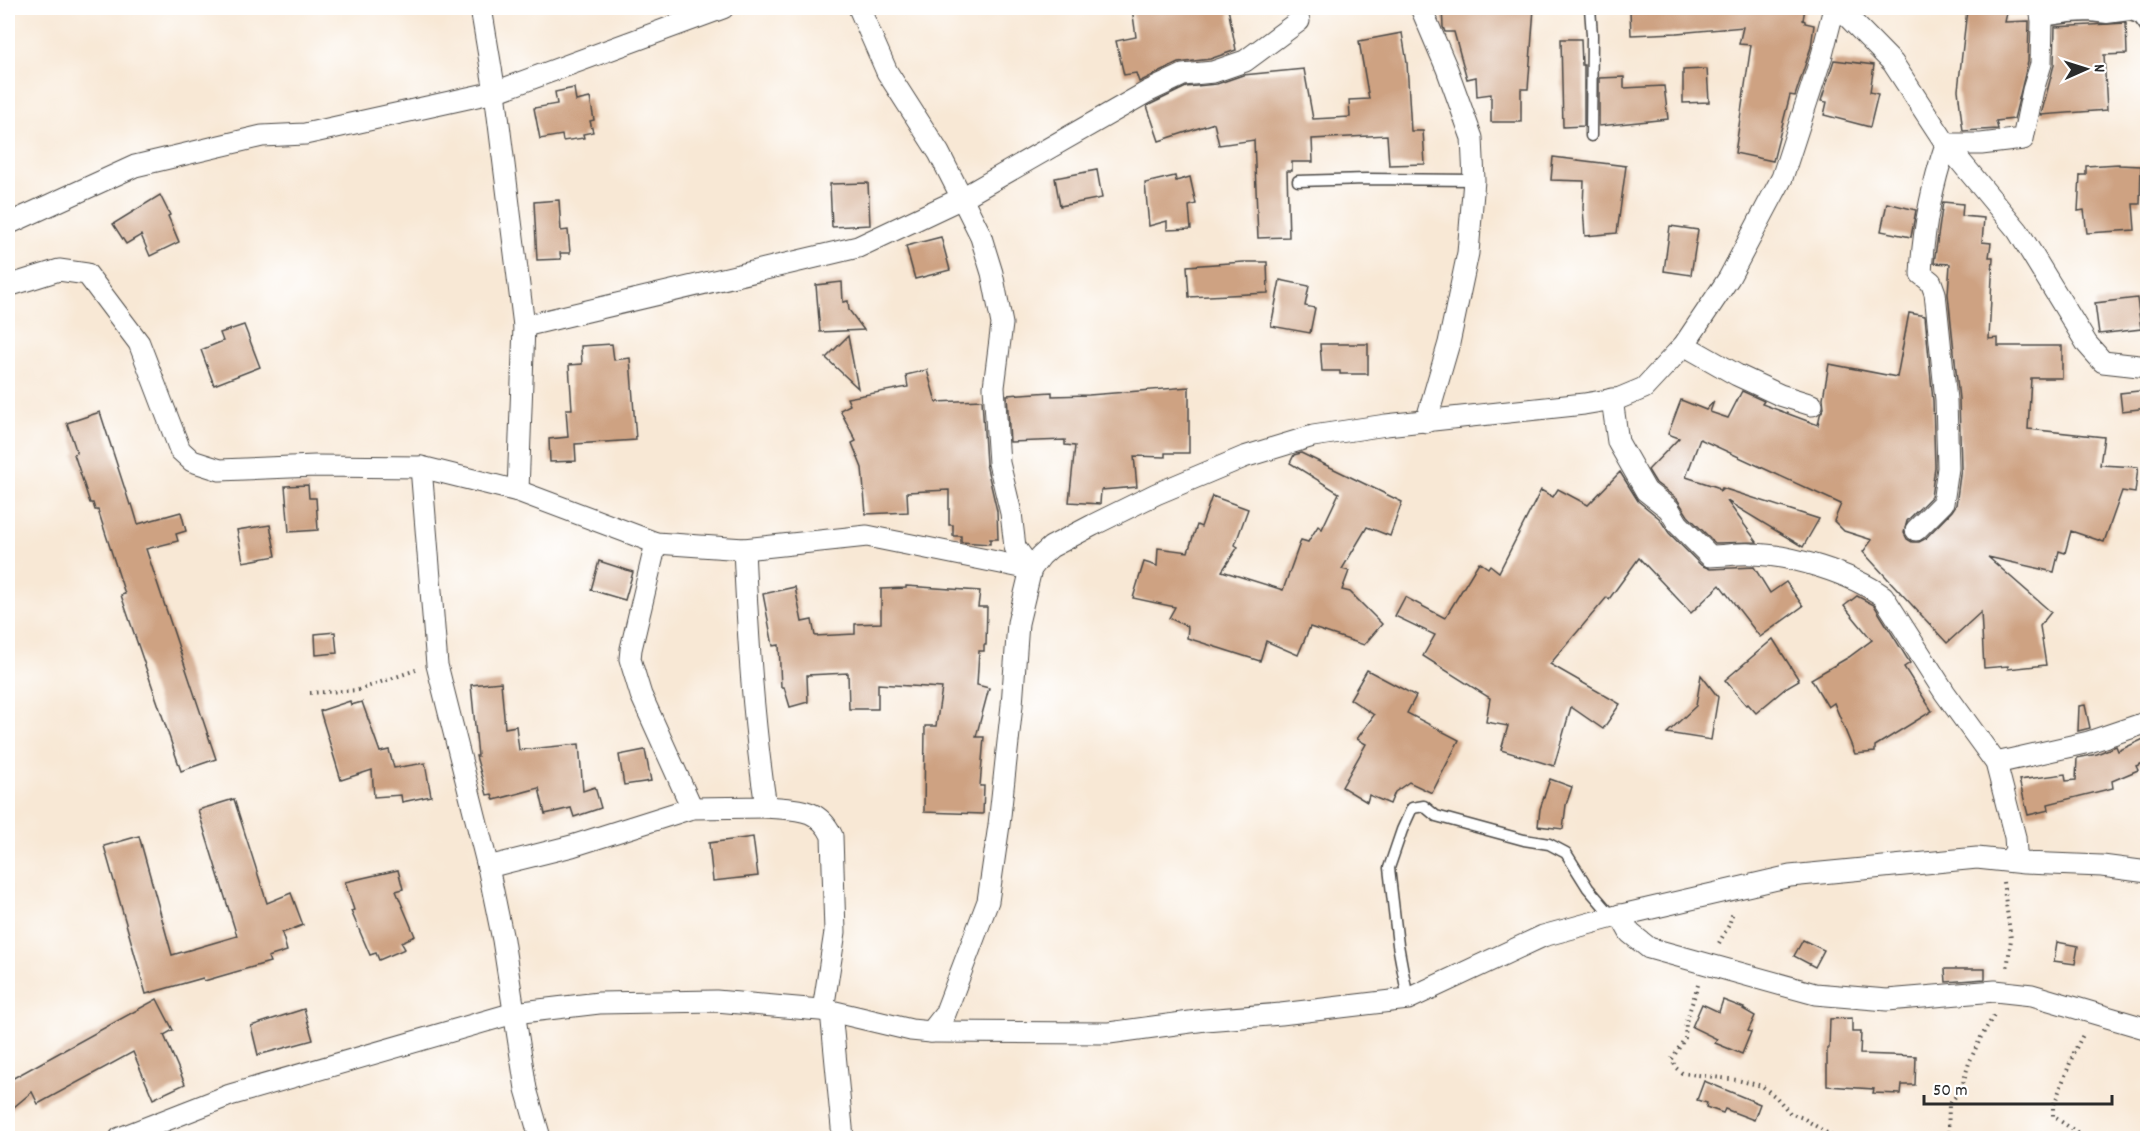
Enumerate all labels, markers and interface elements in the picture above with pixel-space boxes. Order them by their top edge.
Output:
north arrow [2056,39,2116,99]
text: N [2087,64,2110,73]
scale bar [1924,1068,2112,1106]
text: 50 m [1933,1079,1968,1104]

